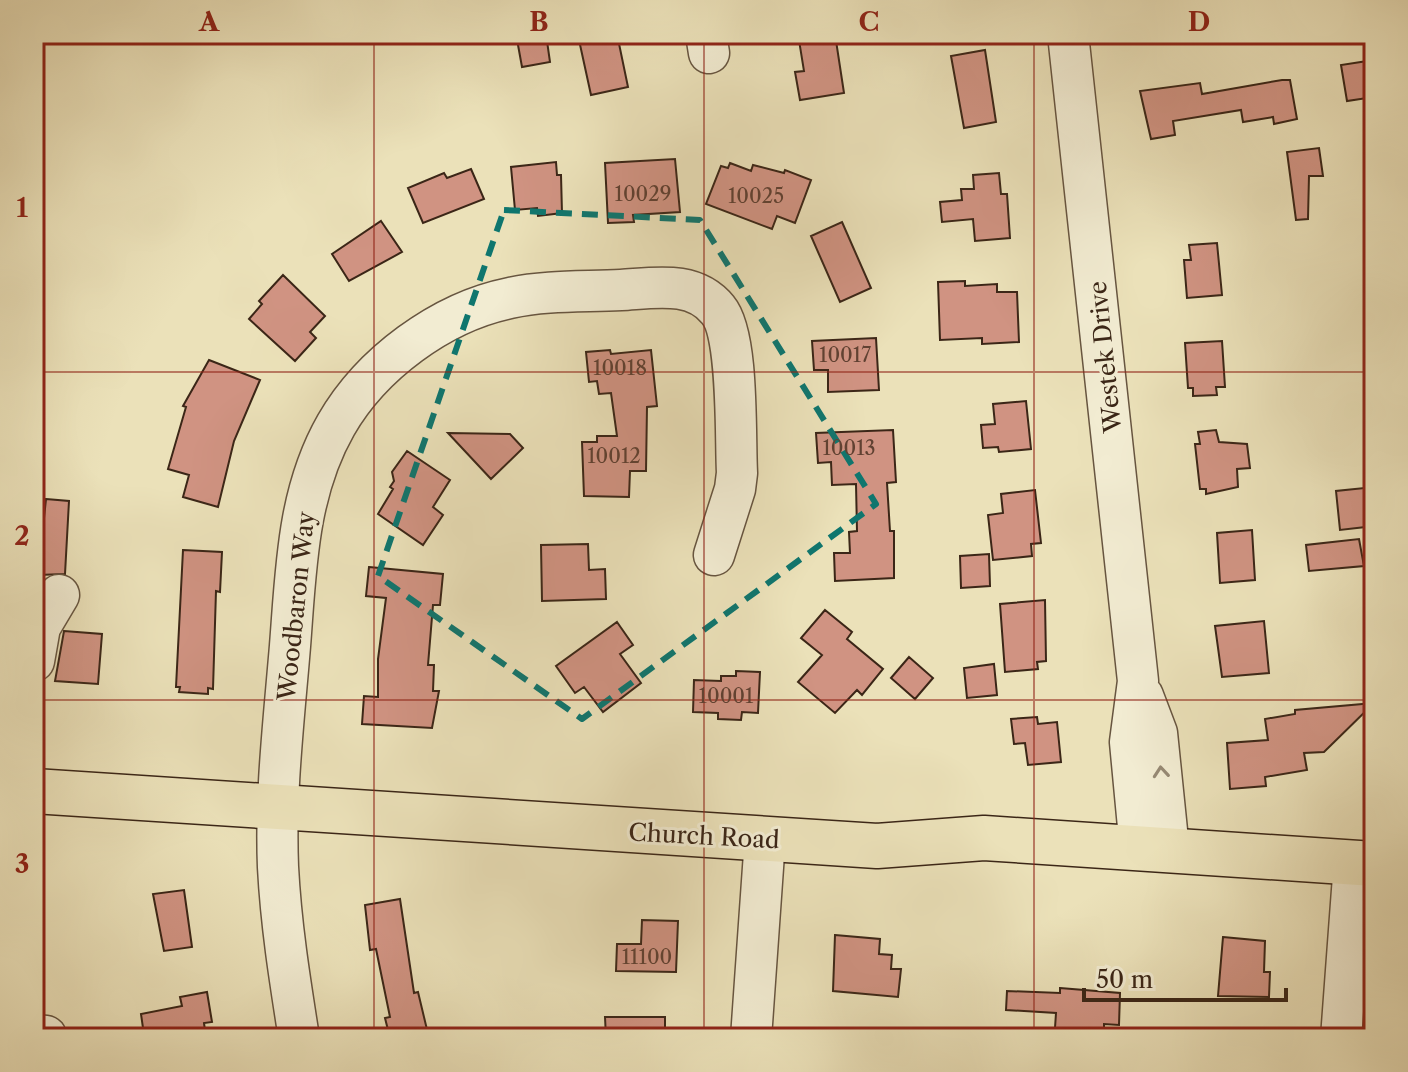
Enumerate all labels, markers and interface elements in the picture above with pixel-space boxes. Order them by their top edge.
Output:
text: A [198,6,220,38]
text: B [529,6,549,38]
text: C [859,6,879,38]
text: D [1188,6,1210,38]
house number: 10029 [615,182,671,206]
house number: 10025 [728,184,784,208]
text: 1 [16,192,28,224]
street label: Westek Drive [1083,280,1127,435]
house number: 10017 [819,343,871,367]
house number: 10018 [593,356,647,380]
house number: 10013 [822,436,876,460]
house number: 10012 [587,444,641,468]
street label: Woodbaron Way [272,509,320,703]
text: 2 [14,520,30,552]
house number: 10001 [699,684,754,708]
one-way arrow [1153,765,1170,778]
street label: Church Road [628,818,781,854]
text: 3 [15,848,29,880]
house number: 11100 [622,945,672,969]
scale bar [1084,952,1286,1002]
text: 50 m [1096,965,1153,994]

